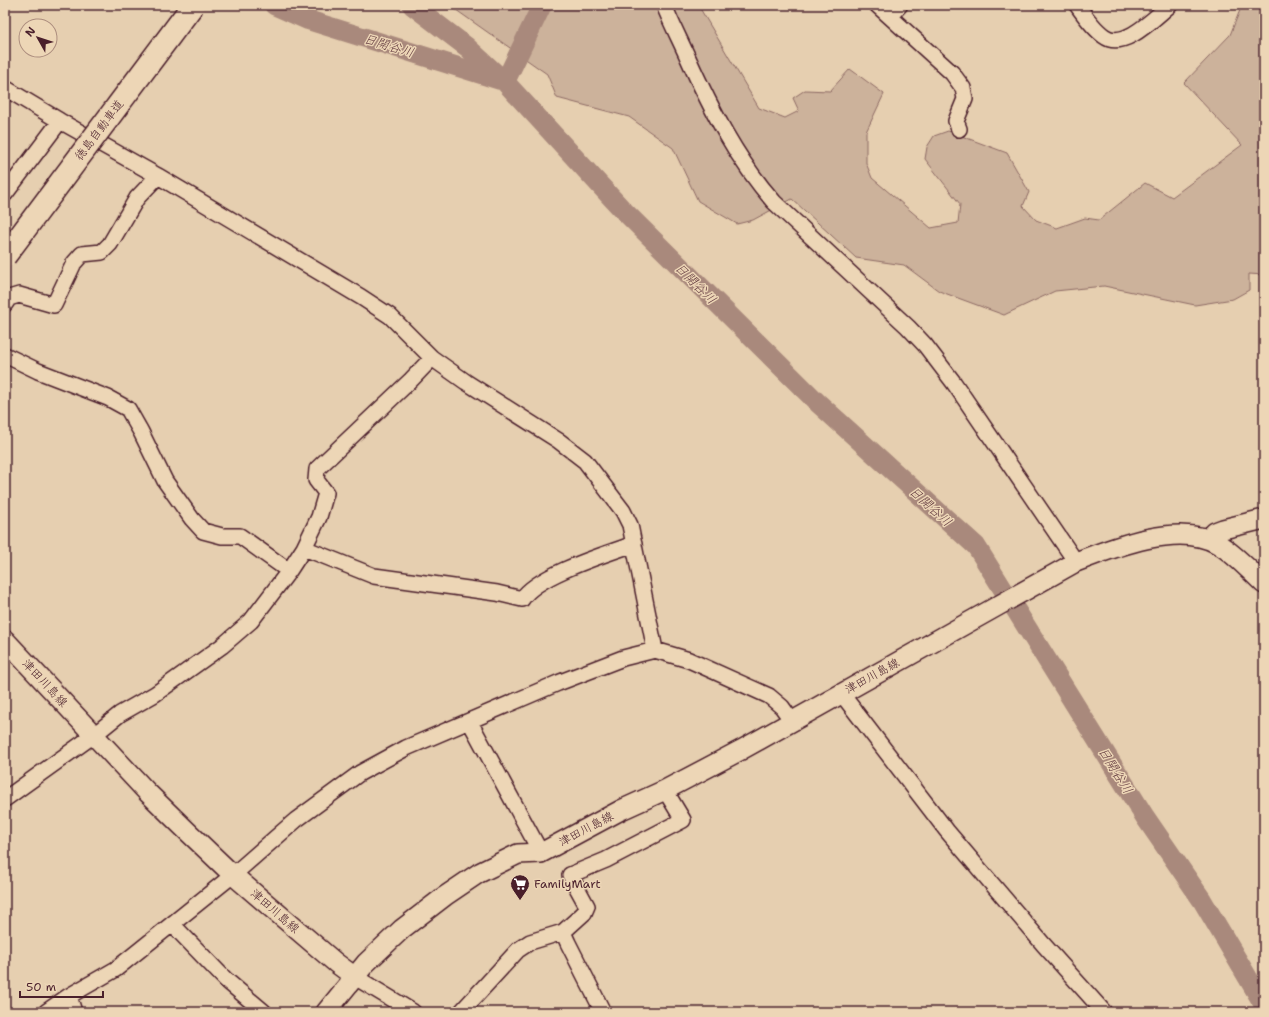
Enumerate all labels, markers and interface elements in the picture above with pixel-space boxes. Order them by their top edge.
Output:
north arrow [18,18,58,58]
text: N [22,24,39,40]
water label: 日開谷川 [361,30,416,61]
street label: 徳島自動車道 [71,96,127,164]
water label: 日開谷川 [671,259,720,308]
water label: 日開谷川 [906,483,956,530]
street label: 津田川島線 [842,654,902,698]
street label: 津田川島線 [19,656,71,710]
water label: 日開谷川 [1095,744,1137,797]
street label: 津田川島線 [556,808,616,850]
supermarket icon: FamilyMart [509,873,531,901]
place label: FamilyMart [534,876,601,892]
street label: 津田川島線 [247,885,303,937]
scale bar [20,973,103,999]
text: 50 m [26,979,56,995]

